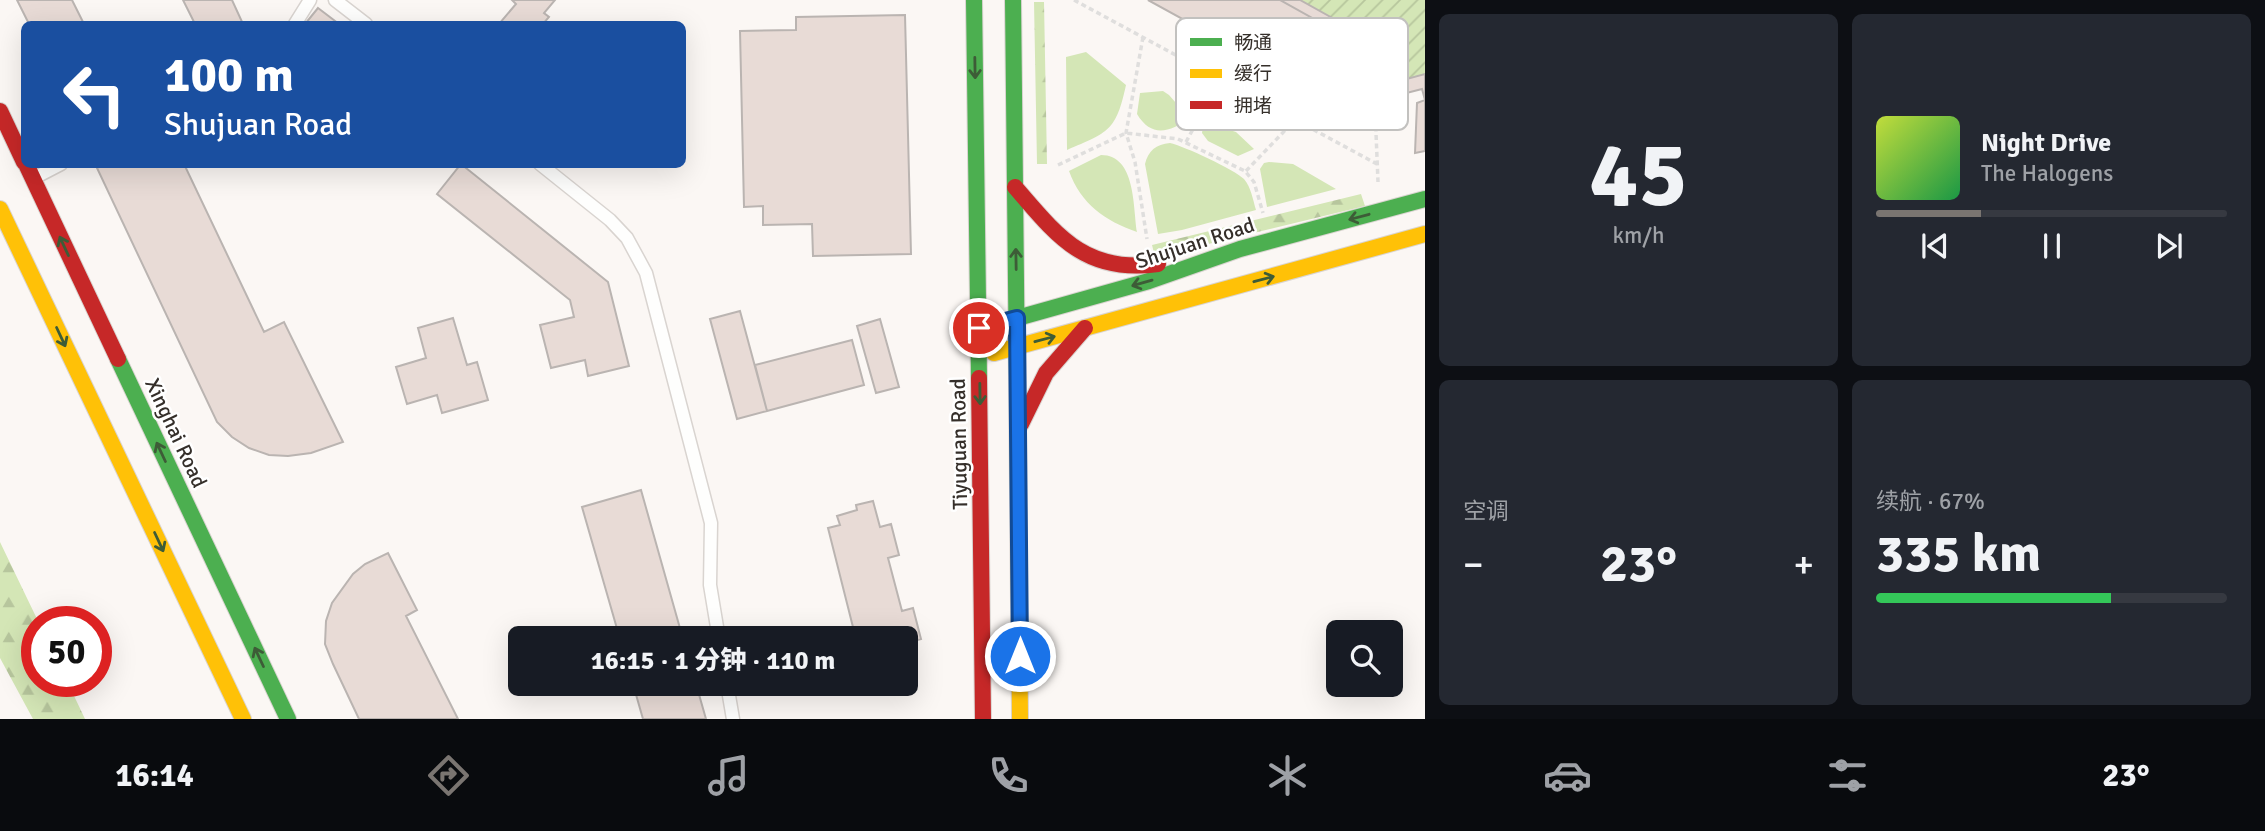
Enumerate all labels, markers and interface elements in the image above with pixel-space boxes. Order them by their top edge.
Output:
legend [1176,18,1408,130]
text: 畅通 [1234,31,1272,55]
text: 100 m [164,45,294,105]
icon: left [49,49,140,140]
one-way arrow [968,56,982,79]
text: 缓行 [1234,62,1272,86]
text: 拥堵 [1234,94,1272,118]
text: Shujuan Road [164,105,352,144]
text: 45 [1589,119,1688,232]
text: Night Drive [1981,127,2111,159]
text: The Halogens [1981,159,2113,188]
one-way arrow [1348,211,1370,224]
street label: Shujuan Road [1132,212,1258,274]
text: km/h [1612,221,1665,250]
icon: previous [1916,227,1954,265]
icon: pause [2033,227,2071,265]
icon: next [2150,227,2188,265]
one-way arrow [57,236,70,257]
one-way arrow [1009,248,1023,271]
one-way arrow [1253,271,1275,284]
one-way arrow [1131,277,1153,290]
pin [949,298,1009,358]
icon: arrive [960,309,998,347]
one-way arrow [55,326,68,347]
one-way arrow [1033,332,1056,345]
street label: Xinghai Road [139,374,213,492]
street label: Tiyuguan Road [945,378,973,510]
one-way arrow [973,382,986,405]
one-way arrow [154,442,168,463]
text: 续航 · 67% [1876,487,1985,516]
text: 空调 [1463,497,1509,526]
text: 335 km [1876,522,2041,586]
one-way arrow [153,532,166,553]
text: 23° [1600,532,1677,596]
text: − [1463,541,1484,588]
text: + [1793,541,1814,588]
speed limit sign: 50 [21,606,112,697]
position arrow [983,619,1057,693]
map controls [1326,620,1403,697]
button: search [1326,620,1403,697]
text: 16:15 · 1 分钟 · 110 m [591,645,835,677]
one-way arrow [251,647,265,668]
icon: directions [424,751,473,800]
icon: music [704,751,753,800]
icon: phone [984,751,1033,800]
icon: climate [1263,751,1312,800]
icon: car [1543,751,1592,800]
icon: filters [1823,751,1872,800]
text: 16:14 [115,756,194,795]
text: 23° [2102,756,2150,795]

